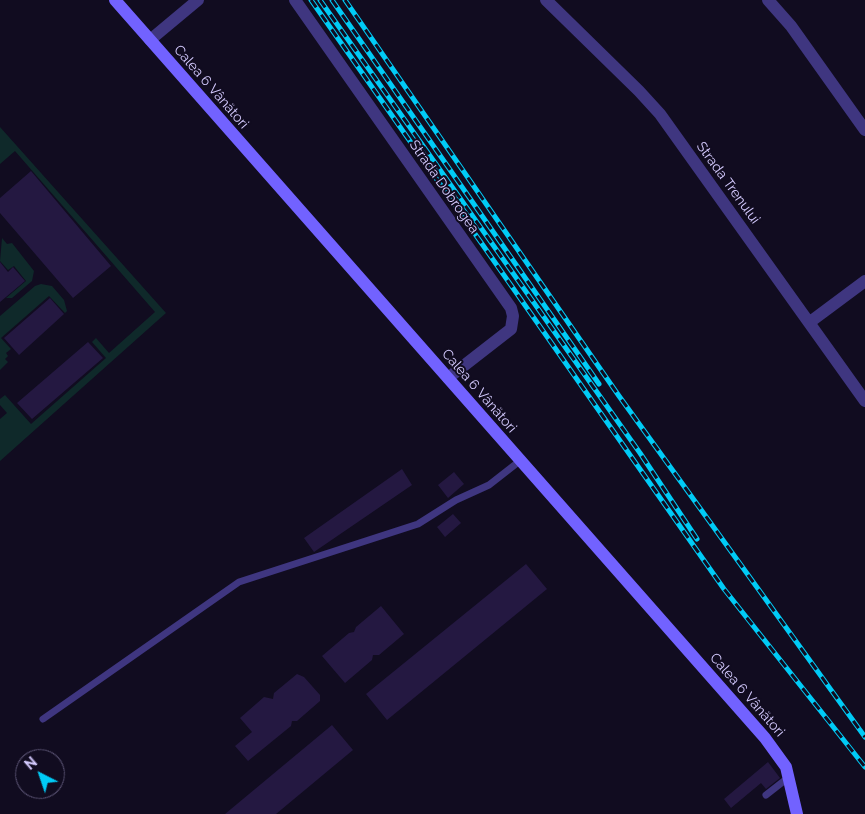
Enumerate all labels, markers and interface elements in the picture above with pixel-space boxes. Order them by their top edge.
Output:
street label: Calea 6 Vânători [170,42,252,132]
street label: Strada Dobrogea [406,137,482,237]
street label: Strada Trenului [693,139,763,227]
street label: Calea 6 Vânători [438,346,520,436]
street label: Calea 6 Vânători [706,650,788,740]
north arrow [15,749,65,799]
text: N [22,754,40,773]

